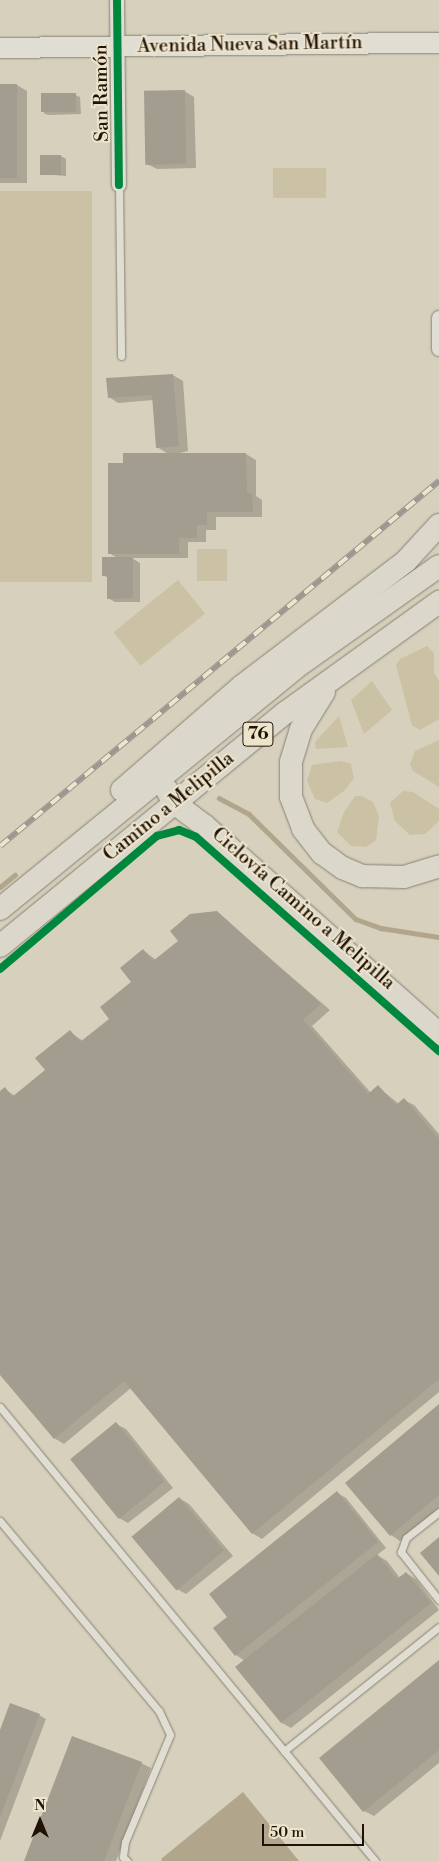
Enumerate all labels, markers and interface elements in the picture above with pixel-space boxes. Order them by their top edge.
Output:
street label: Avenida Nueva San Martín [137,32,363,58]
street label: San Ramón [90,44,114,142]
road number: 76 [242,719,274,750]
street label: Camino a Melipilla [99,747,239,867]
street label: Ciclovía Camino a Melipilla [207,823,399,995]
north arrow [15,1796,65,1846]
text: N [34,1797,46,1815]
scale bar [264,1814,366,1846]
text: 50 m [270,1823,304,1842]

